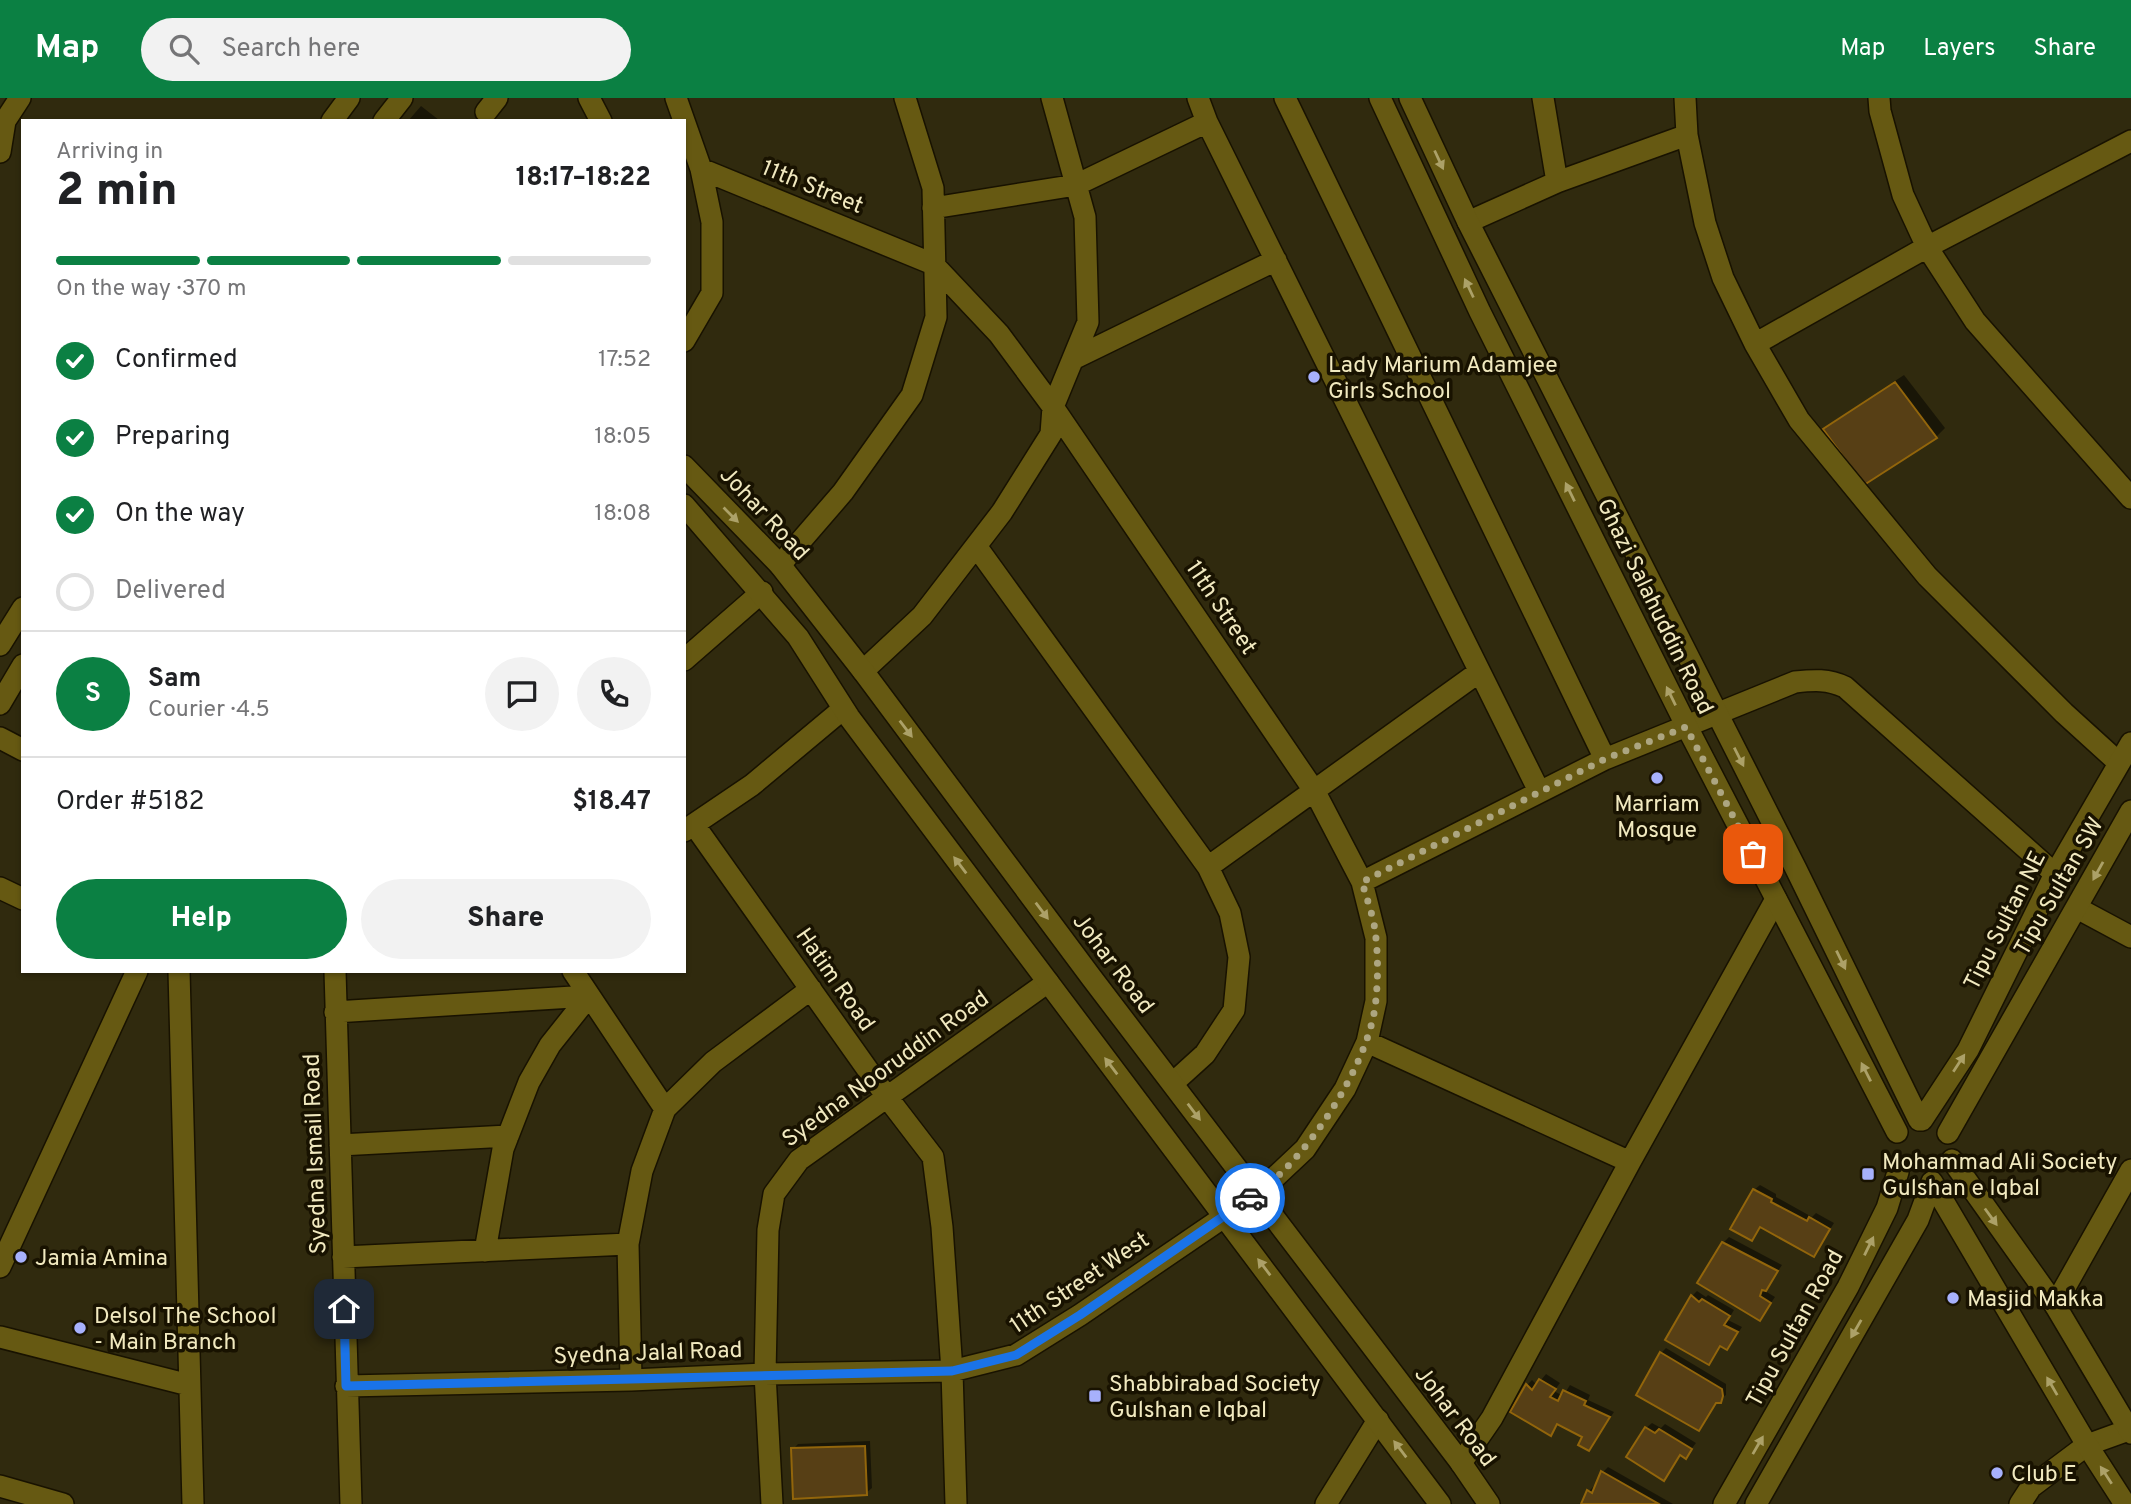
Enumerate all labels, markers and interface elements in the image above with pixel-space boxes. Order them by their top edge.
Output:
search box [141,18,631,81]
text: Map [35,28,99,70]
icon: search [165,30,203,68]
text: Search here [221,33,360,66]
text: Map [1840,34,1885,64]
text: Layers [1923,34,1995,64]
text: Share [2033,34,2096,64]
text: Arriving in [56,138,163,167]
one-way arrow [1433,150,1444,170]
street label: 11th Street [757,155,867,222]
text: 18:17–18:22 [516,162,651,195]
text: 2 min [56,163,178,222]
text: On the way · 370 m [56,275,246,304]
one-way arrow [1463,278,1475,298]
icon: check [56,342,94,380]
text: Confirmed [115,344,238,377]
text: 17:52 [598,346,651,375]
place label: Lady Marium Adamjee Girls School [1328,352,1558,407]
marker: Lady Marium Adamjee Girls School [1306,369,1322,385]
icon: check [56,419,94,457]
text: Preparing [115,421,230,454]
text: 18:05 [594,423,651,452]
street label: Johar Road [712,462,814,568]
one-way arrow [1564,482,1575,502]
street label: Ghazi Salahuddin Road [1589,494,1719,720]
icon: check [56,496,94,534]
text: On the way [115,498,245,531]
text: 18:08 [594,500,651,529]
one-way arrow [722,507,739,523]
street label: 11th Street [1178,556,1262,661]
text: Delivered [115,575,226,608]
button: chat [485,657,559,731]
button: phone [577,657,651,731]
text: Sam [148,663,201,696]
text: S [85,678,101,711]
one-way arrow [1666,686,1677,706]
text: Courier · 4.5 [148,696,270,725]
one-way arrow [898,720,912,738]
one-way arrow [1733,747,1744,767]
marker: Marriam Mosque [1649,770,1665,786]
text: Order #5182 [56,786,205,819]
text: $18.47 [572,786,651,819]
place label: Marriam Mosque [1614,791,1700,846]
street label: Tipu Sultan SW [2009,813,2112,962]
pin [1723,824,1783,884]
icon: bag [1734,835,1772,873]
street label: Tipu Sultan NE [1959,847,2054,996]
one-way arrow [953,855,967,874]
one-way arrow [2092,861,2104,880]
button: Help [56,879,347,959]
button: Share [361,879,651,959]
one-way arrow [1035,902,1049,920]
street label: Johar Road [1065,908,1159,1021]
street label: Hatim Road [788,923,880,1038]
one-way arrow [1835,950,1847,970]
street label: Syedna Nooruddin Road [777,985,996,1155]
street label: Syedna Ismail Road [299,1053,334,1255]
one-way arrow [1953,1053,1966,1073]
one-way arrow [1104,1058,1119,1076]
one-way arrow [1860,1062,1872,1082]
one-way arrow [1187,1103,1201,1121]
place label: Mohammad Ali Society Gulshan e Iqbal [1882,1149,2117,1204]
courier [1215,1163,1285,1233]
marker: Mohammad Ali Society Gulshan e Iqbal [1860,1166,1876,1182]
icon: car [1231,1179,1269,1217]
one-way arrow [1984,1208,1998,1226]
street label: 11th Street West [1005,1227,1156,1341]
one-way arrow [1863,1236,1874,1256]
place label: Jamia Amina [35,1245,168,1274]
street label: Tipu Sultan Road [1741,1245,1851,1413]
marker: Jamia Amina [13,1249,29,1265]
one-way arrow [1257,1258,1271,1276]
pin [314,1279,374,1339]
place label: Masjid Makka [1967,1286,2104,1315]
icon: home [325,1290,363,1328]
marker: Masjid Makka [1945,1290,1961,1306]
place label: Delsol The School - Main Branch [94,1303,276,1358]
one-way arrow [1850,1319,1862,1339]
marker: Delsol The School - Main Branch [72,1320,88,1336]
street label: Syedna Jalal Road [553,1337,743,1372]
street label: Johar Road [1407,1361,1501,1474]
place label: Shabbirabad Society Gulshan e Iqbal [1109,1371,1321,1426]
one-way arrow [2046,1377,2058,1396]
marker: Shabbirabad Society Gulshan e Iqbal [1087,1388,1103,1404]
one-way arrow [1752,1435,1764,1454]
one-way arrow [1392,1441,1407,1459]
place label: Club E [2011,1461,2077,1490]
marker: Club E [1989,1465,2005,1481]
one-way arrow [2099,1465,2112,1484]

